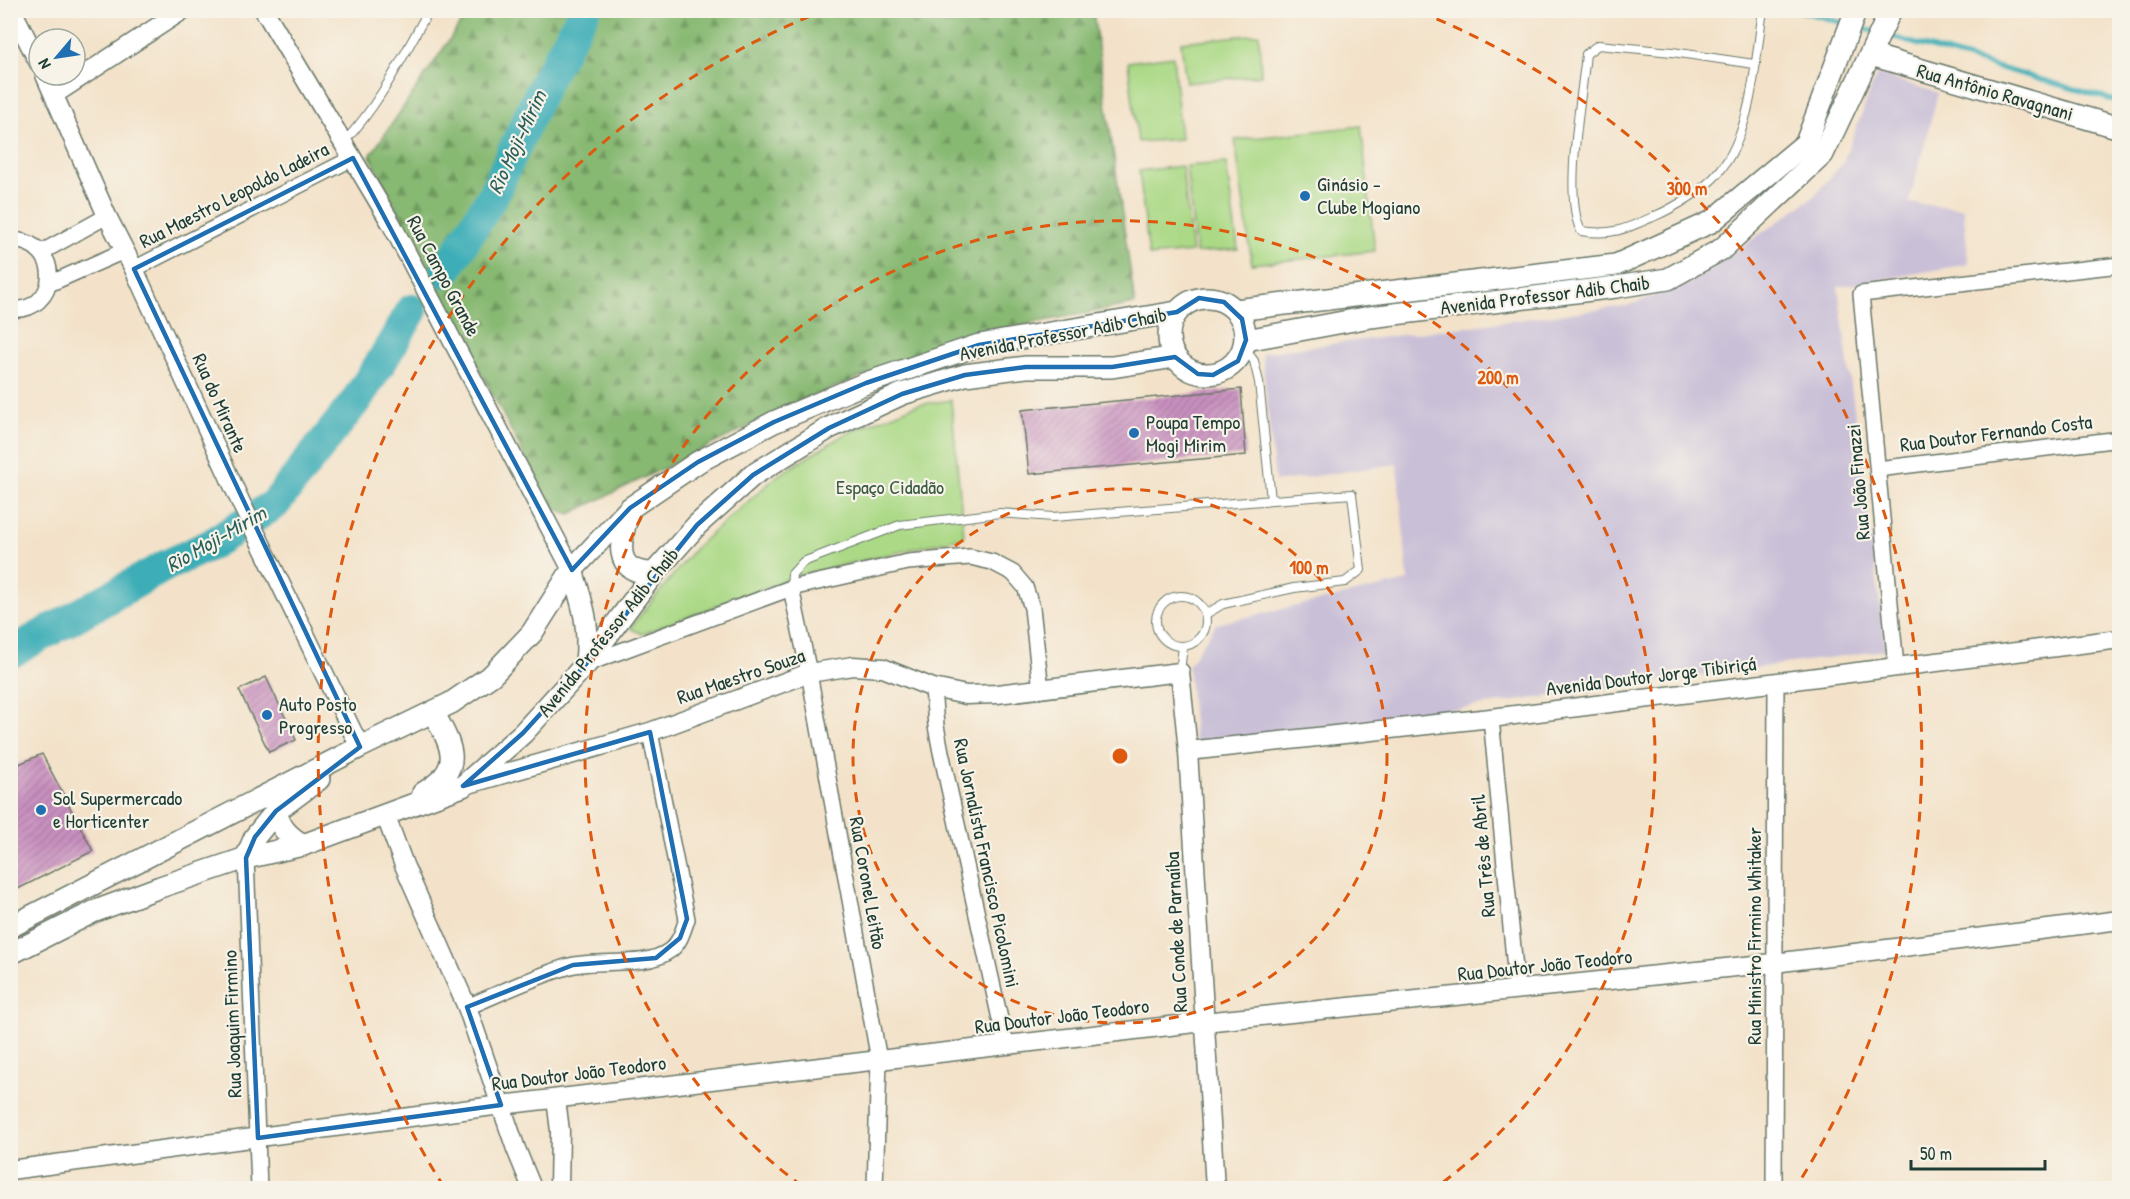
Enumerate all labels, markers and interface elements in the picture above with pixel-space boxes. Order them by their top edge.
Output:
north arrow [27,27,87,87]
text: N [32,55,56,73]
street label: Rua Antônio Ravagnani [1914,56,2076,127]
water label: Rio Moji-Mirim [480,85,553,198]
street label: Rua Maestro Leopoldo Ladeira [134,135,333,254]
place label: Ginásio - Clube Mogiano [1317,170,1420,220]
text: 300 m [1667,176,1707,201]
marker: Ginásio - Clube Mogiano [1298,189,1312,203]
street label: Rua Campo Grande [401,211,488,341]
street label: Avenida Professor Adib Chaib [1439,268,1651,321]
street label: Avenida Professor Adib Chaib [957,300,1169,367]
street label: Rua do Mirante [187,349,254,457]
text: 200 m [1478,365,1518,390]
street label: Rua Doutor Fernando Costa [1898,407,2094,458]
place label: Poupa Tempo Mogi Mirim [1146,408,1240,458]
street label: Rua João Finazzi [1839,423,1876,541]
marker: Poupa Tempo Mogi Mirim [1127,426,1141,440]
park label: Espaço Cidadão [836,473,944,500]
water label: Rio Moji-Mirim [160,498,272,579]
street label: Avenida Professor Adib Chaib [531,541,684,722]
text: 100 m [1289,555,1329,580]
street label: Rua Maestro Souza [673,641,809,710]
street label: Avenida Doutor Jorge Tibiriçá [1544,649,1758,702]
place label: Auto Posto Progresso [279,690,357,740]
marker: Auto Posto Progresso [260,708,274,722]
street label: Rua Jornalista Francisco Picolomini [948,736,1027,990]
centre of rings [1110,746,1130,766]
place label: Sol Supermercado e Horticenter [53,784,182,834]
street label: Rua Três de Abril [1464,793,1501,918]
marker: Sol Supermercado e Horticenter [34,803,48,817]
street label: Rua Coronel Leitão [844,815,893,951]
street label: Rua Ministro Firmino Whitaker [1740,827,1767,1045]
street label: Rua Conde de Parnaíba [1158,851,1193,1013]
street label: Rua Doutor João Teodoro [1456,942,1634,987]
street label: Rua Joaquim Firmino [215,950,248,1098]
street label: Rua Doutor João Teodoro [973,991,1151,1040]
street label: Rua Doutor João Teodoro [490,1048,668,1097]
scale bar [1911,1133,2044,1171]
text: 50 m [1920,1141,1952,1166]

